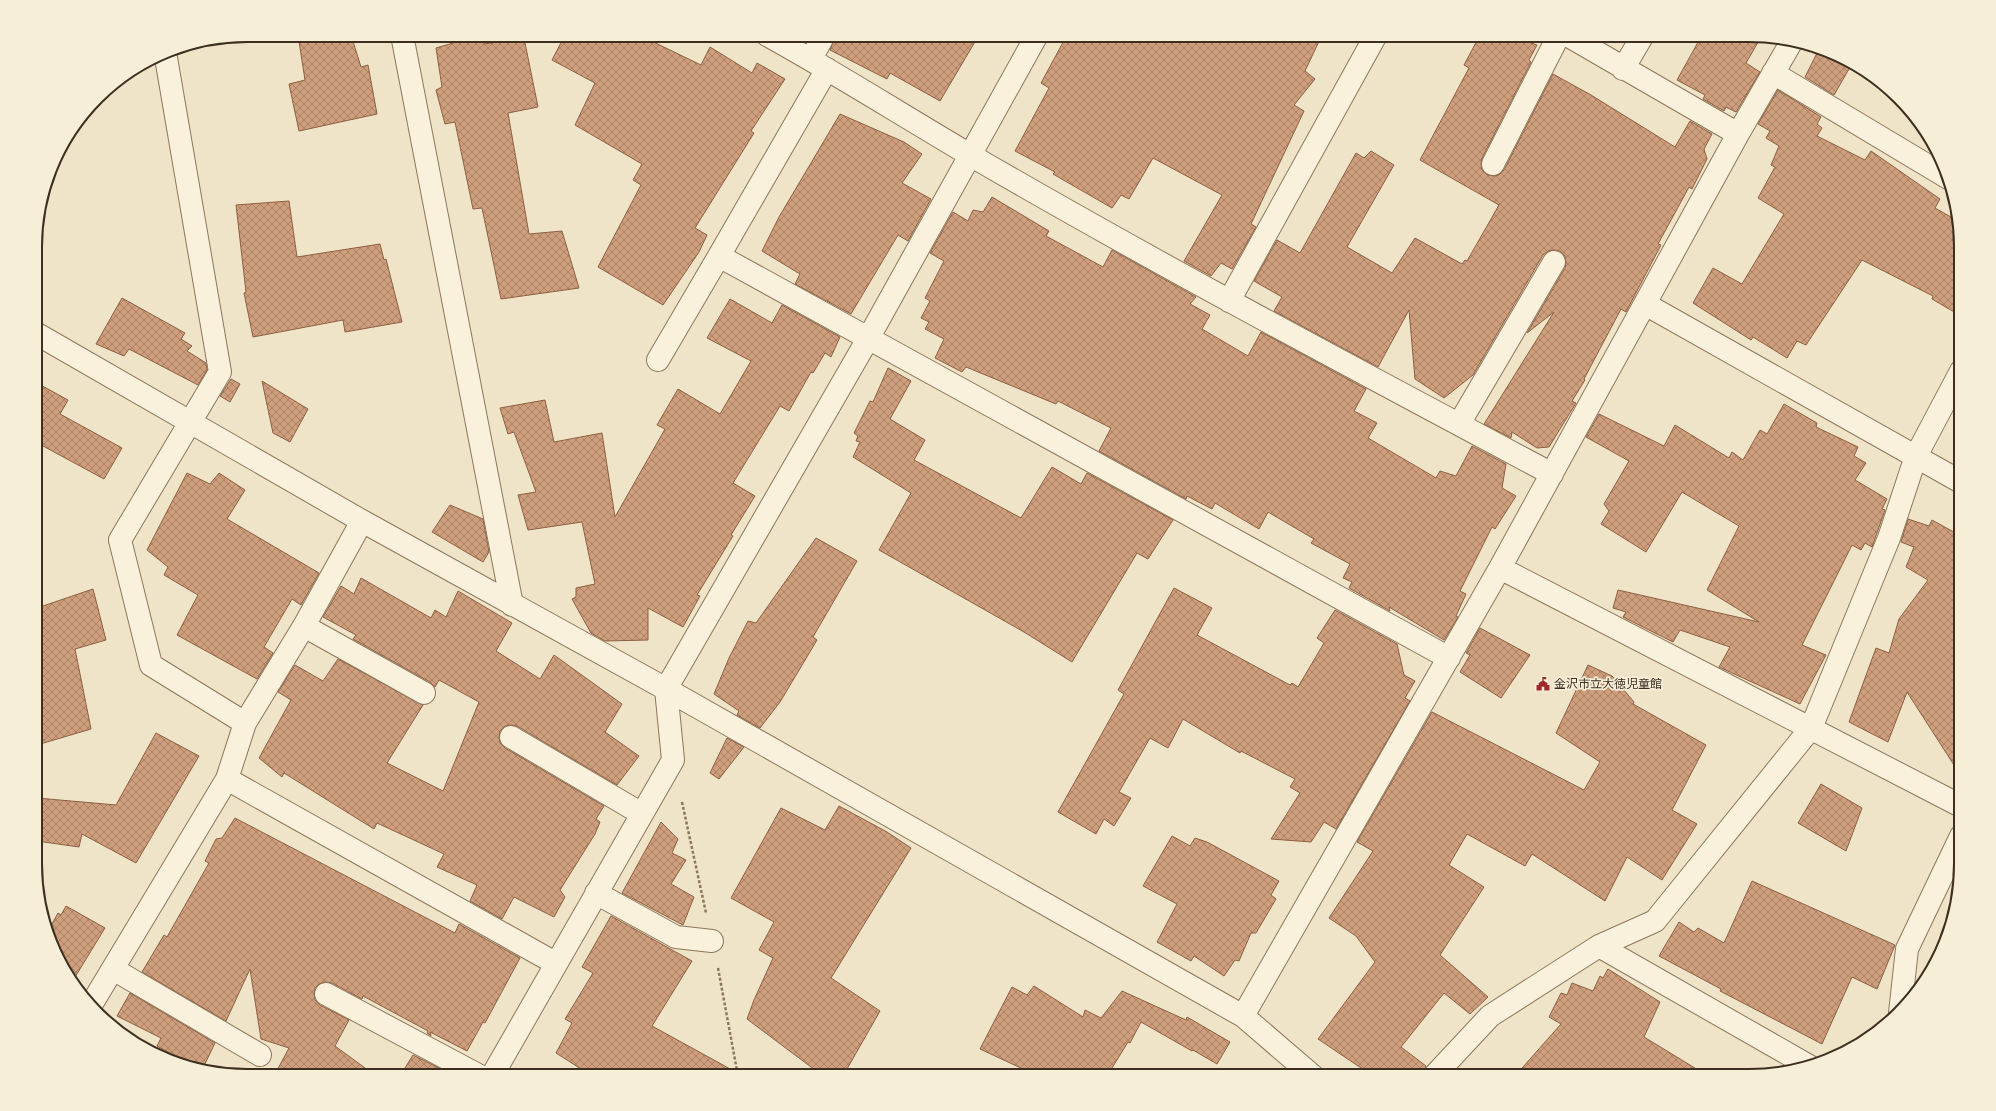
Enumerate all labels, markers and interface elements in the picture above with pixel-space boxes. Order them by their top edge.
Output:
place label: 金沢市立大徳児童館 [1554,675,1662,691]
public building icon: 金沢市立大徳児童館 [1535,676,1551,692]

